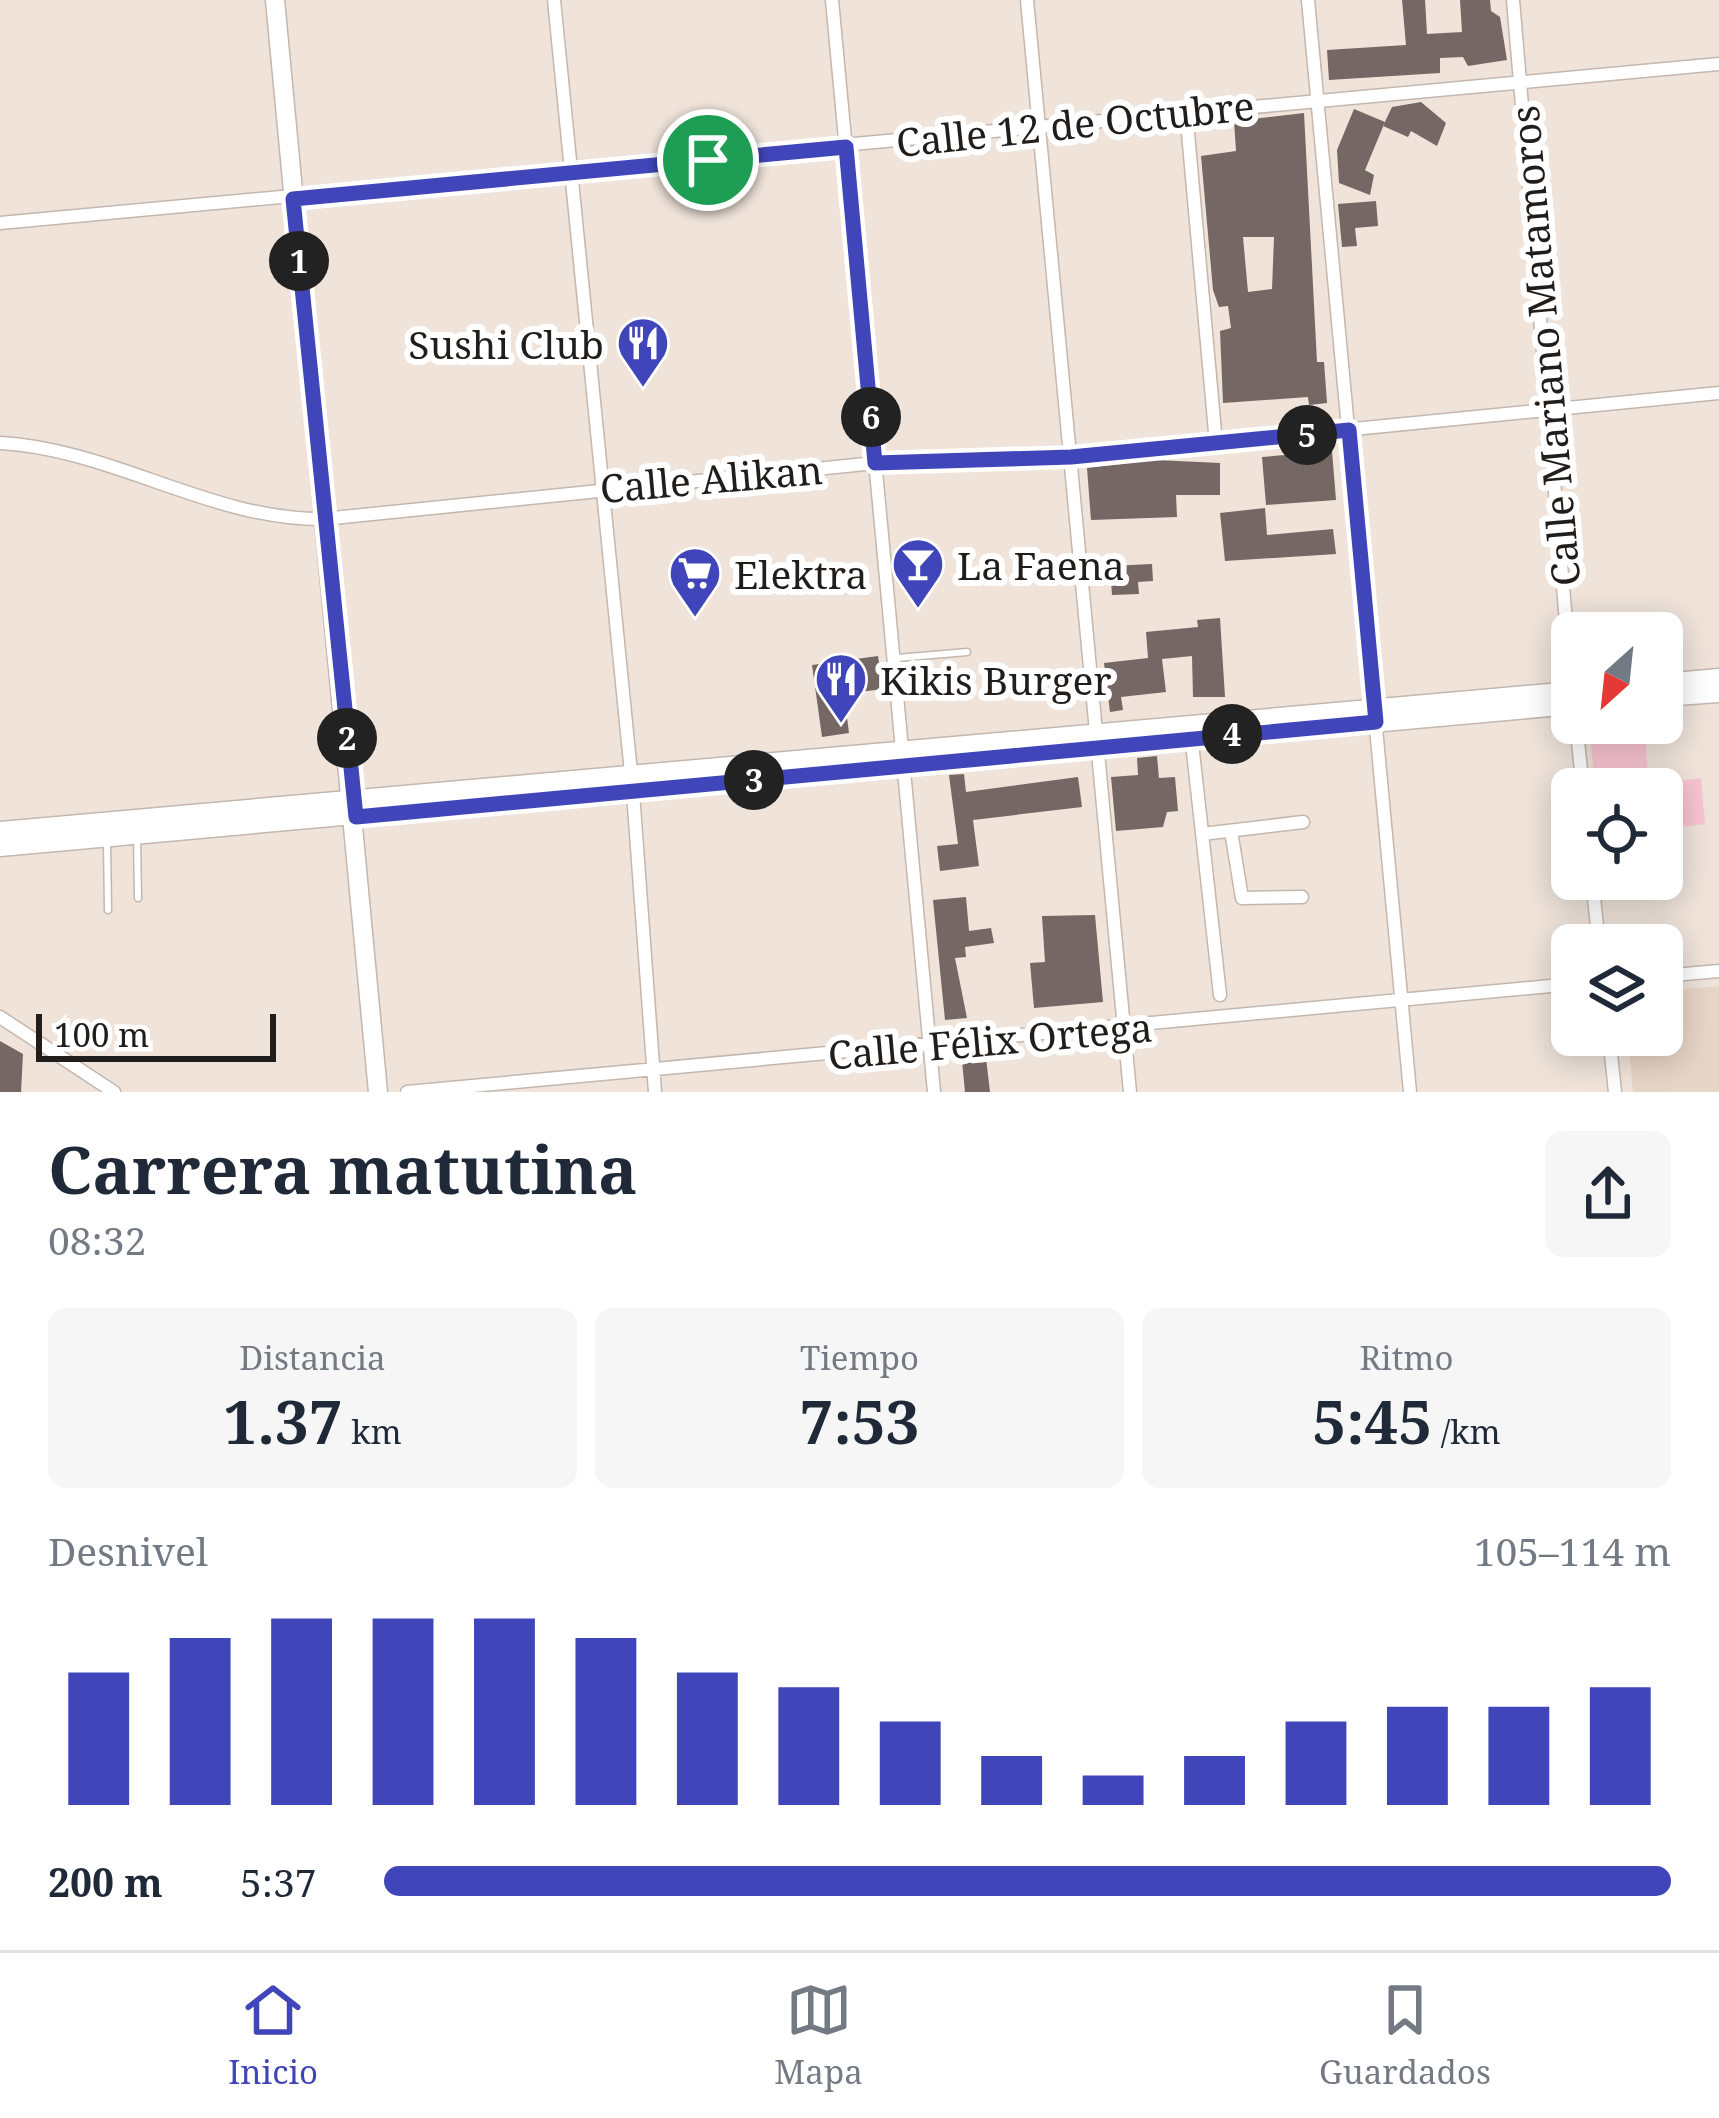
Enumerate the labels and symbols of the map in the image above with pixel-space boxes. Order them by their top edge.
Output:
street label: Calle 12 de Octubre [893,78,1257,168]
street label: Calle Mariano Matamoros [1497,103,1591,589]
pin [657,109,759,211]
pin: 1 [269,231,329,291]
restaurant icon: Sushi Club [615,315,671,389]
place label: Sushi Club [408,317,604,370]
pin: 6 [841,387,901,447]
pin: 5 [1277,405,1337,465]
street label: Calle Alikan [598,442,824,514]
bar icon: La Faena [890,536,946,610]
place label: La Faena [957,538,1125,591]
supermarket icon: Elektra [667,545,723,619]
place label: Elektra [734,547,867,600]
north arrow [1551,612,1683,744]
restaurant icon: Kikis Burger [813,651,869,725]
place label: Kikis Burger [880,653,1112,706]
pin: 4 [1202,704,1262,764]
pin: 2 [317,708,377,768]
pin: 3 [724,750,784,810]
street label: Calle Félix Ortega [826,999,1154,1081]
scale bar [36,1008,276,1061]

